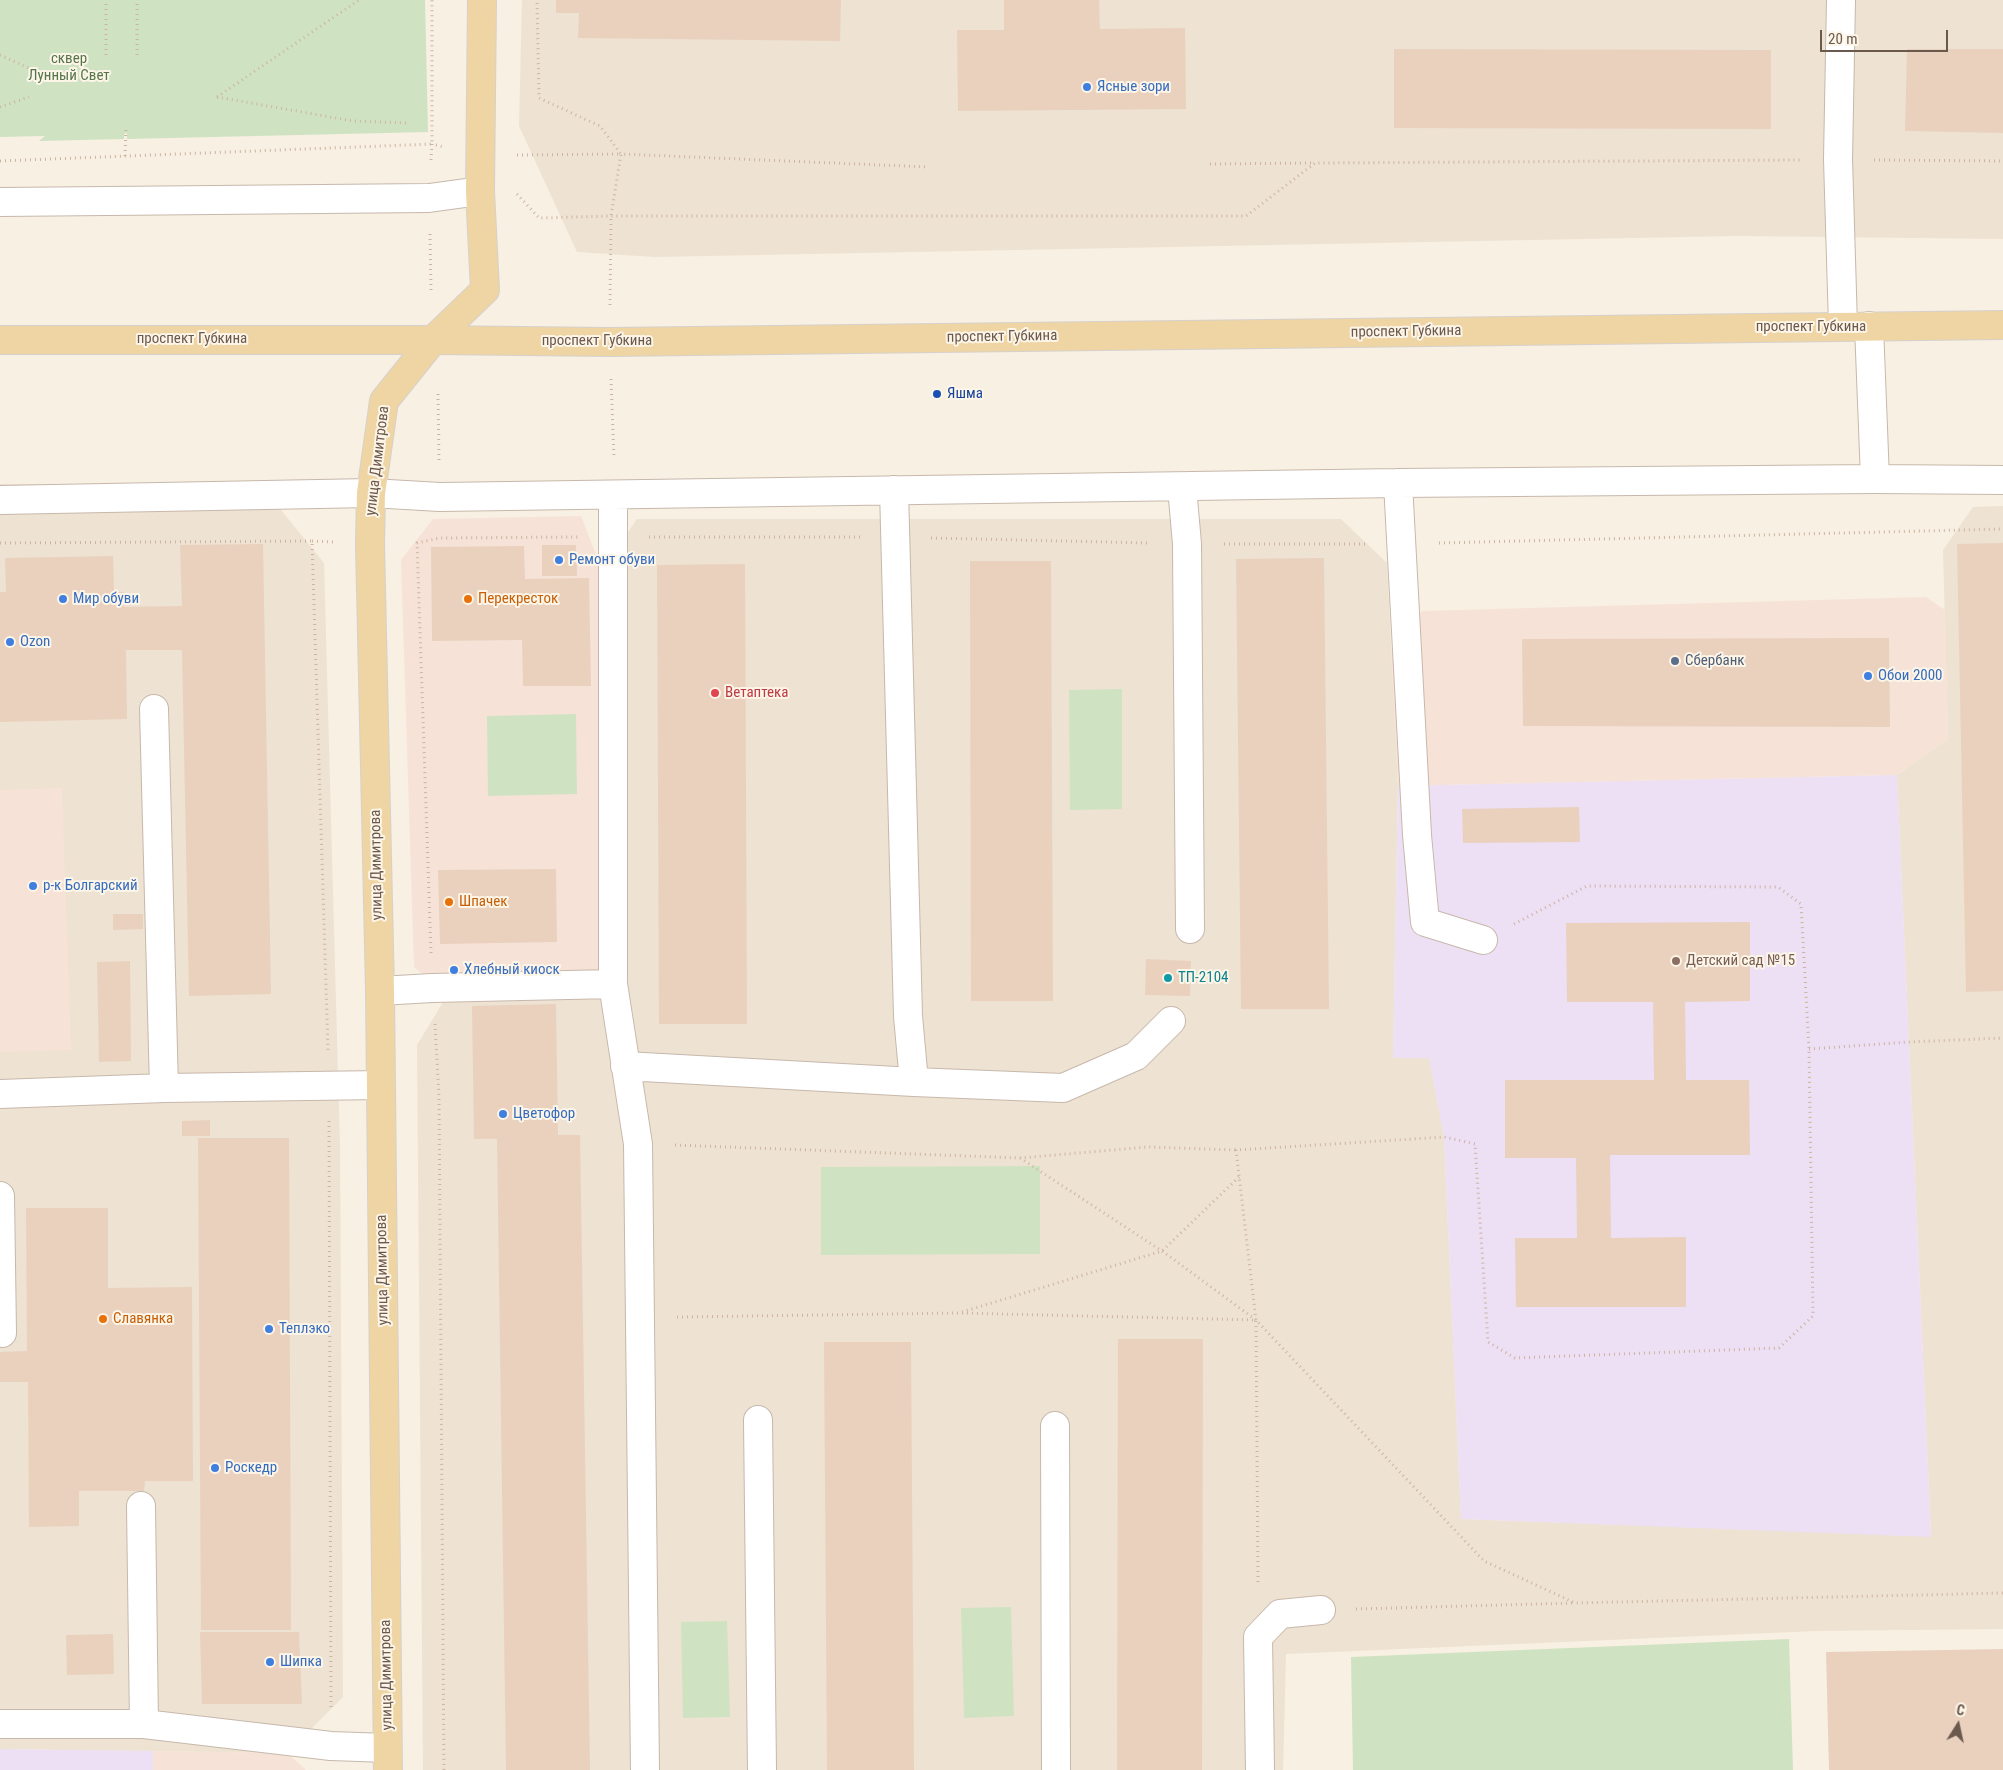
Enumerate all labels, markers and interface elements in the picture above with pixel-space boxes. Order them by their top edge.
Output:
scale bar [1823,20,1950,52]
text: 20 m [1828,30,1858,48]
park label: сквер Лунный Свет [28,50,110,85]
place label: Ясные зори [1097,78,1170,96]
marker: Ясные зори [1081,81,1093,93]
street label: проспект Губкина [1756,318,1866,336]
street label: проспект Губкина [1351,322,1461,342]
street label: проспект Губкина [947,327,1057,347]
street label: проспект Губкина [137,330,247,348]
street label: проспект Губкина [542,332,652,350]
place label: Яшма [947,385,983,403]
marker: Яшма [931,388,943,400]
street label: улица Димитрова [362,405,394,517]
place label: Ремонт обуви [569,551,655,569]
marker: Ремонт обуви [553,554,565,566]
place label: Мир обуви [73,590,139,608]
place label: Перекресток [478,590,558,608]
marker: Мир обуви [57,593,69,605]
marker: Перекресток [462,593,474,605]
place label: Ozon [20,633,50,651]
marker: Ozon [4,636,16,648]
place label: Сбербанк [1685,652,1745,670]
marker: Сбербанк [1669,655,1681,667]
place label: Обои 2000 [1878,667,1943,685]
marker: Обои 2000 [1862,670,1874,682]
place label: Ветаптека [725,684,788,702]
marker: Ветаптека [709,687,721,699]
street label: улица Димитрова [367,810,387,920]
place label: р-к Болгарский [43,877,138,895]
marker: р-к Болгарский [27,880,39,892]
place label: Шпачек [459,893,507,911]
marker: Шпачек [443,896,455,908]
place label: Детский сад №15 [1686,952,1795,970]
marker: Детский сад №15 [1670,955,1682,967]
place label: Хлебный киоск [464,961,560,979]
marker: Хлебный киоск [448,964,460,976]
place label: ТП-2104 [1178,969,1228,987]
marker: ТП-2104 [1162,972,1174,984]
place label: Цветофор [513,1105,575,1123]
marker: Цветофор [497,1108,509,1120]
street label: улица Димитрова [373,1215,393,1325]
place label: Славянка [113,1310,173,1328]
marker: Славянка [97,1313,109,1325]
place label: Теплэко [279,1320,330,1338]
marker: Теплэко [263,1323,275,1335]
place label: Роскедр [225,1459,277,1477]
marker: Роскедр [209,1462,221,1474]
street label: улица Димитрова [377,1620,397,1730]
place label: Шипка [280,1653,322,1671]
marker: Шипка [264,1656,276,1668]
north arrow [1933,1700,1983,1750]
text: С [1955,1702,1966,1719]

